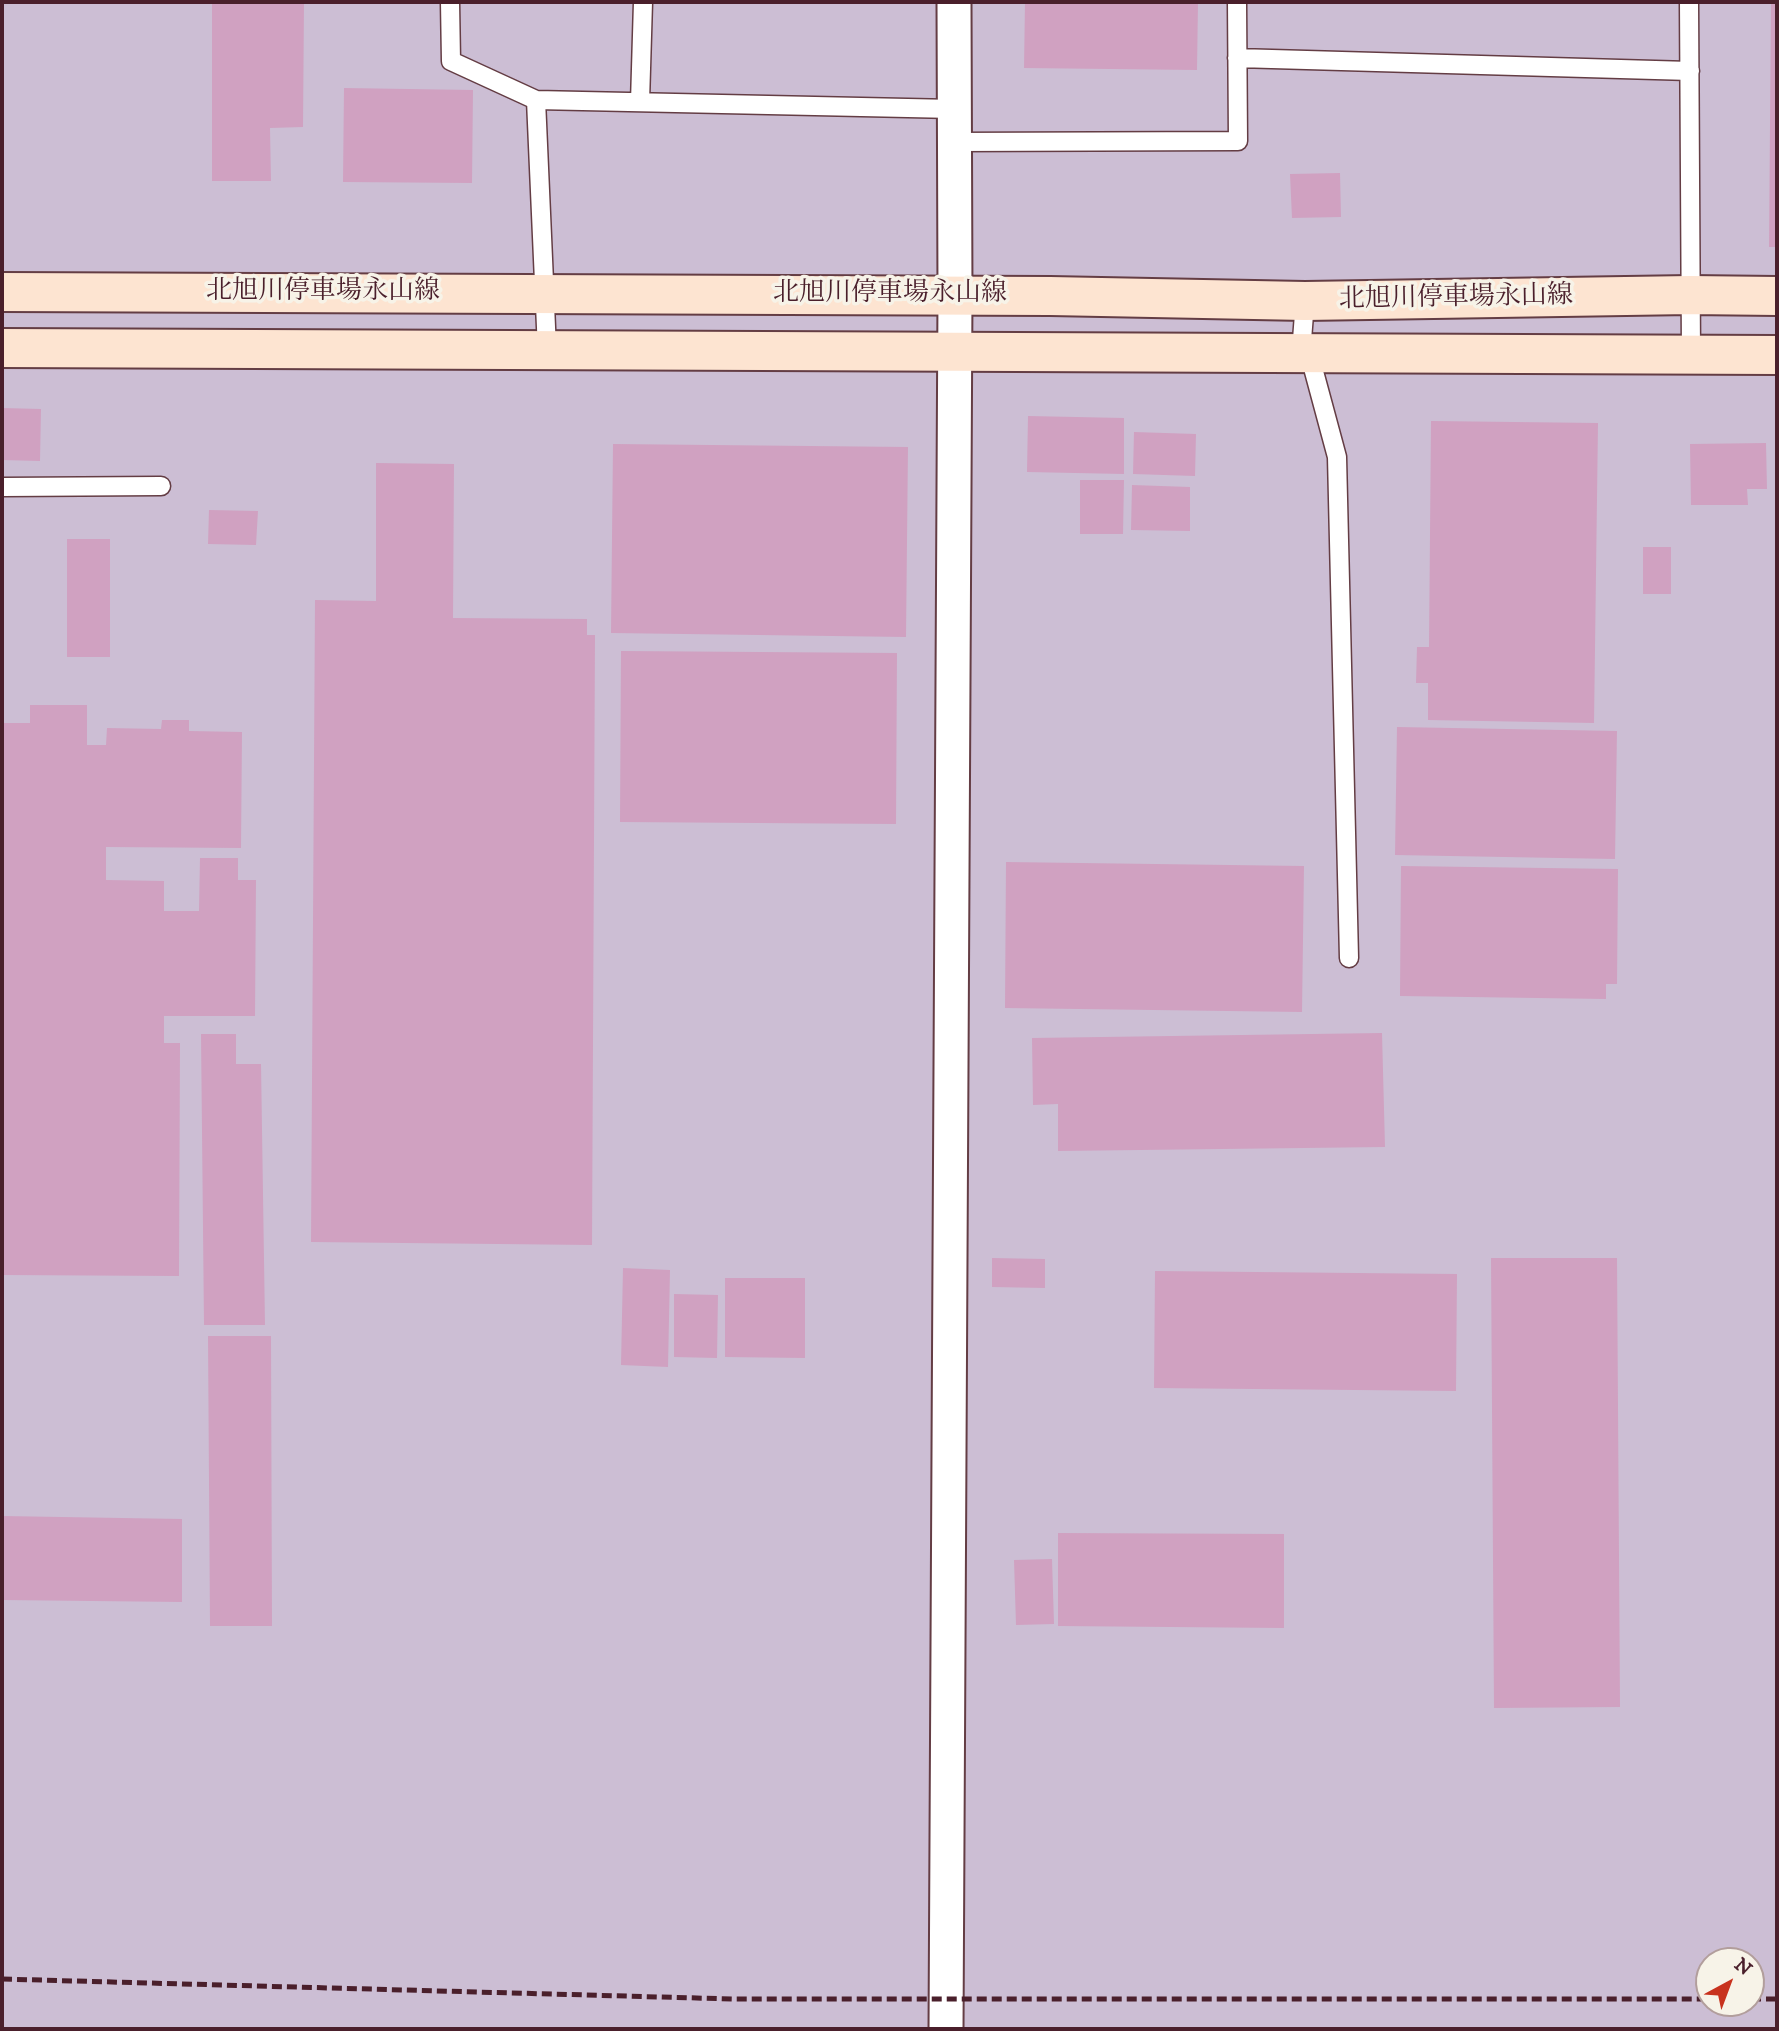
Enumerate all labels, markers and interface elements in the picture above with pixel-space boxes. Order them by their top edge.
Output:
street label: 北旭川停車場永山線 [206,277,440,309]
street label: 北旭川停車場永山線 [773,279,1007,311]
street label: 北旭川停車場永山線 [1339,281,1573,317]
north arrow [1695,1947,1765,2017]
text: N [1729,1953,1756,1981]

